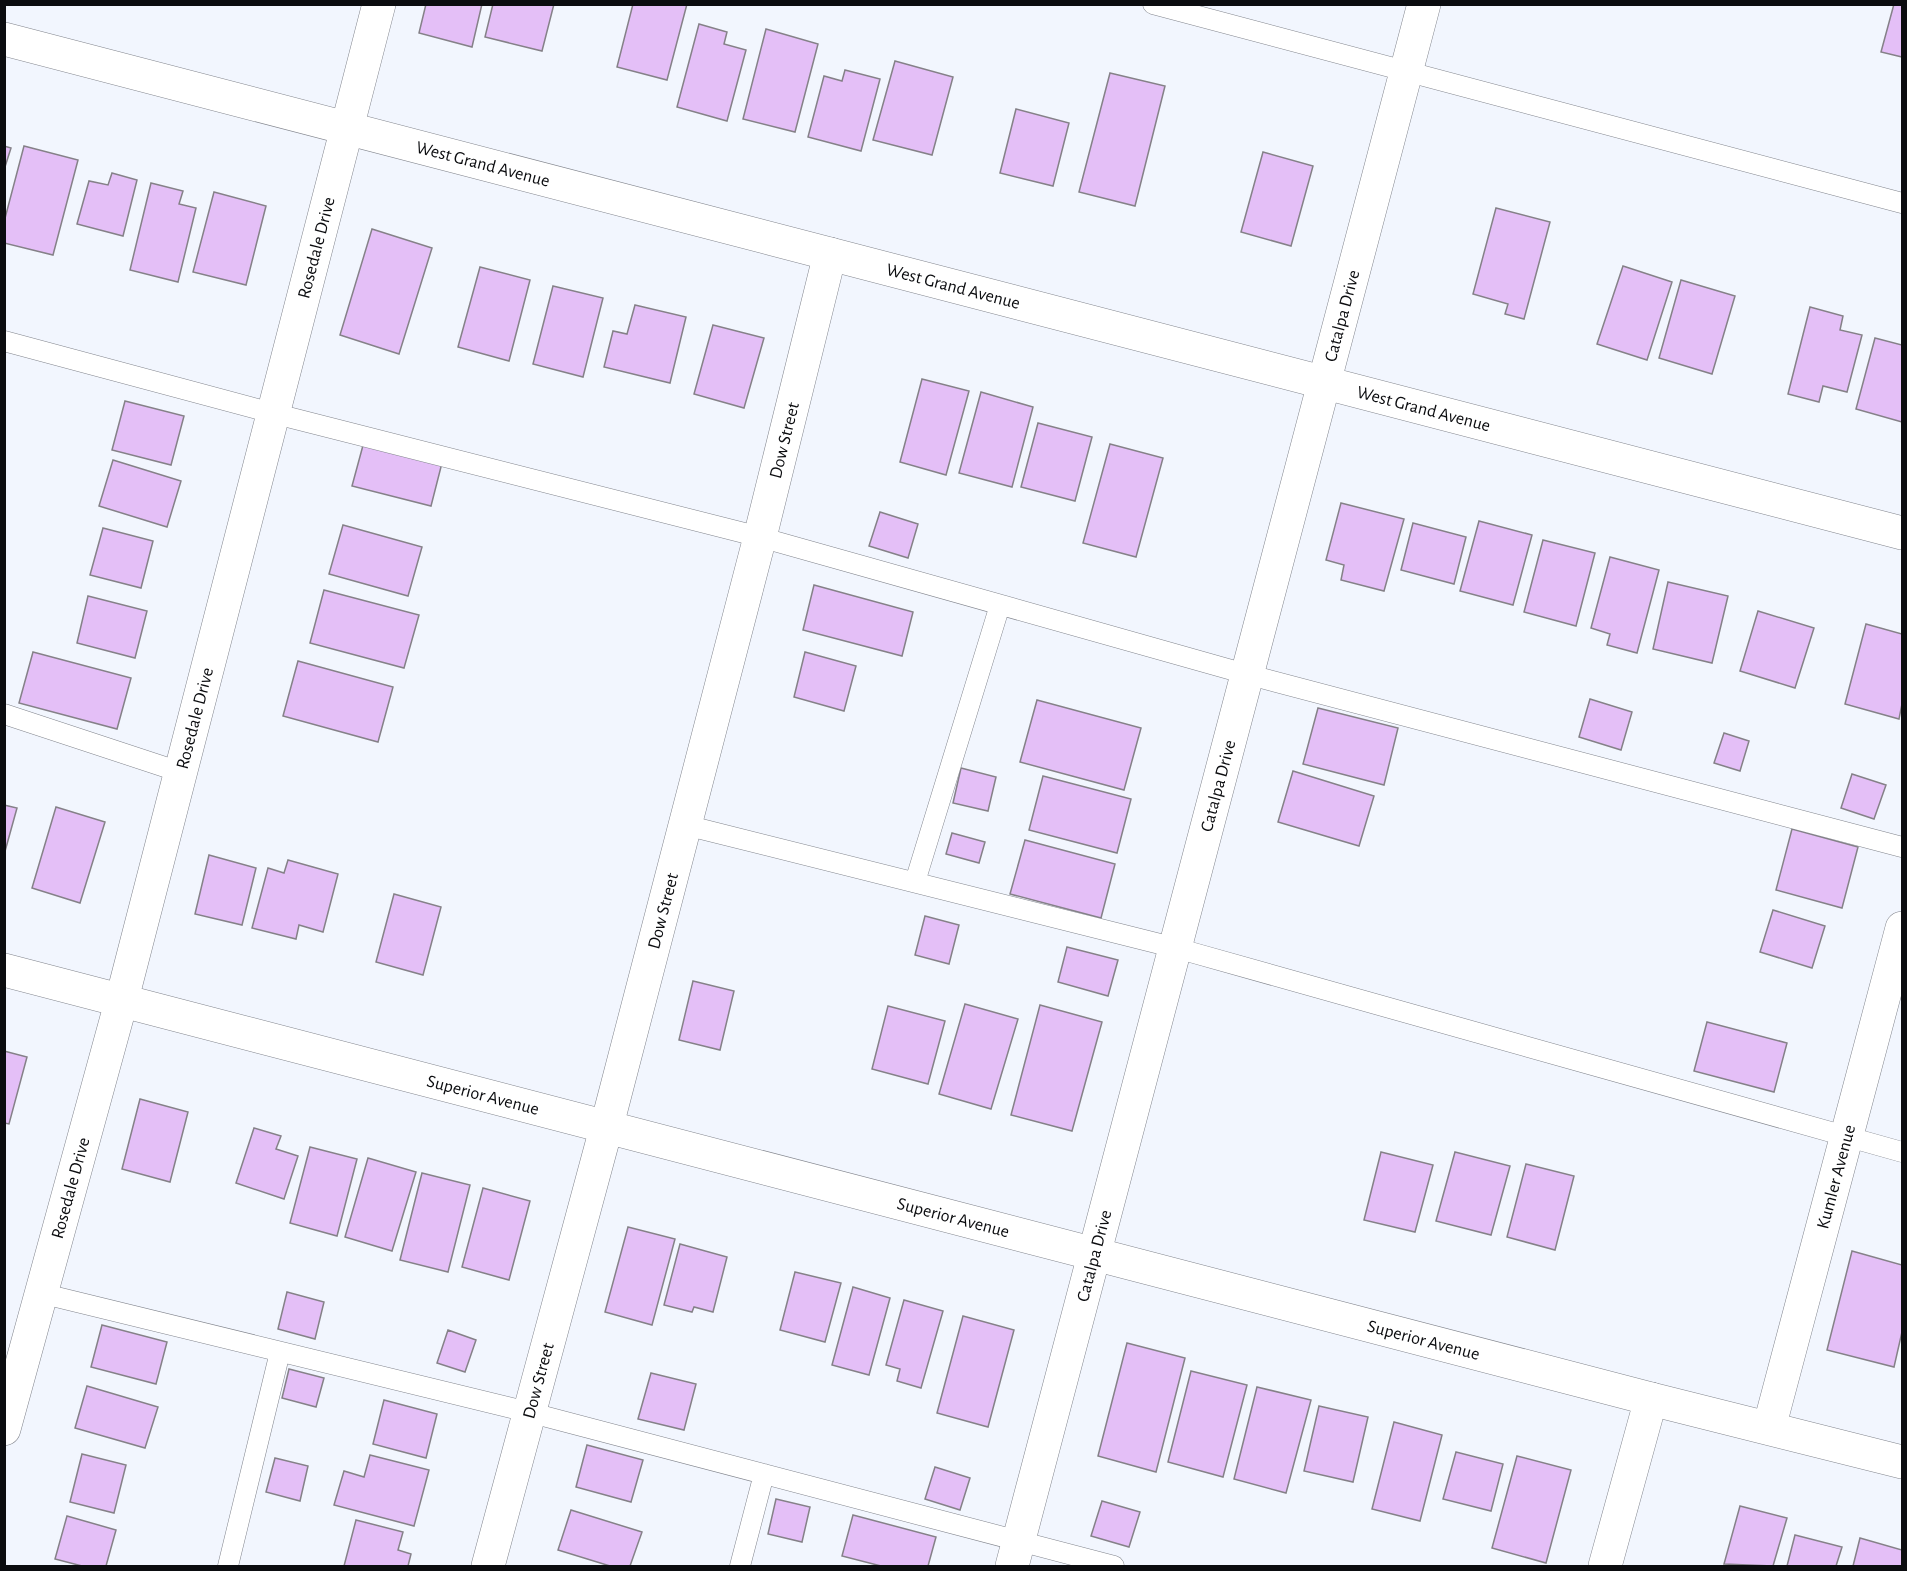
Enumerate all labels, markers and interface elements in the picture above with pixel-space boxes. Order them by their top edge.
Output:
street label: West Grand Avenue [414,139,552,191]
street label: Rosedale Drive [295,195,339,300]
street label: West Grand Avenue [884,261,1022,313]
street label: Catalpa Drive [1322,268,1363,364]
street label: West Grand Avenue [1355,383,1492,435]
street label: Dow Street [767,400,803,480]
street label: Rosedale Drive [174,666,217,771]
street label: Catalpa Drive [1198,738,1240,834]
street label: Dow Street [645,871,682,951]
street label: Superior Avenue [425,1072,541,1119]
street label: Kumler Avenue [1814,1123,1859,1231]
street label: Rosedale Drive [49,1136,94,1241]
street label: Superior Avenue [895,1195,1011,1241]
street label: Catalpa Drive [1074,1208,1116,1304]
street label: Superior Avenue [1365,1317,1481,1364]
street label: Dow Street [520,1341,558,1421]

